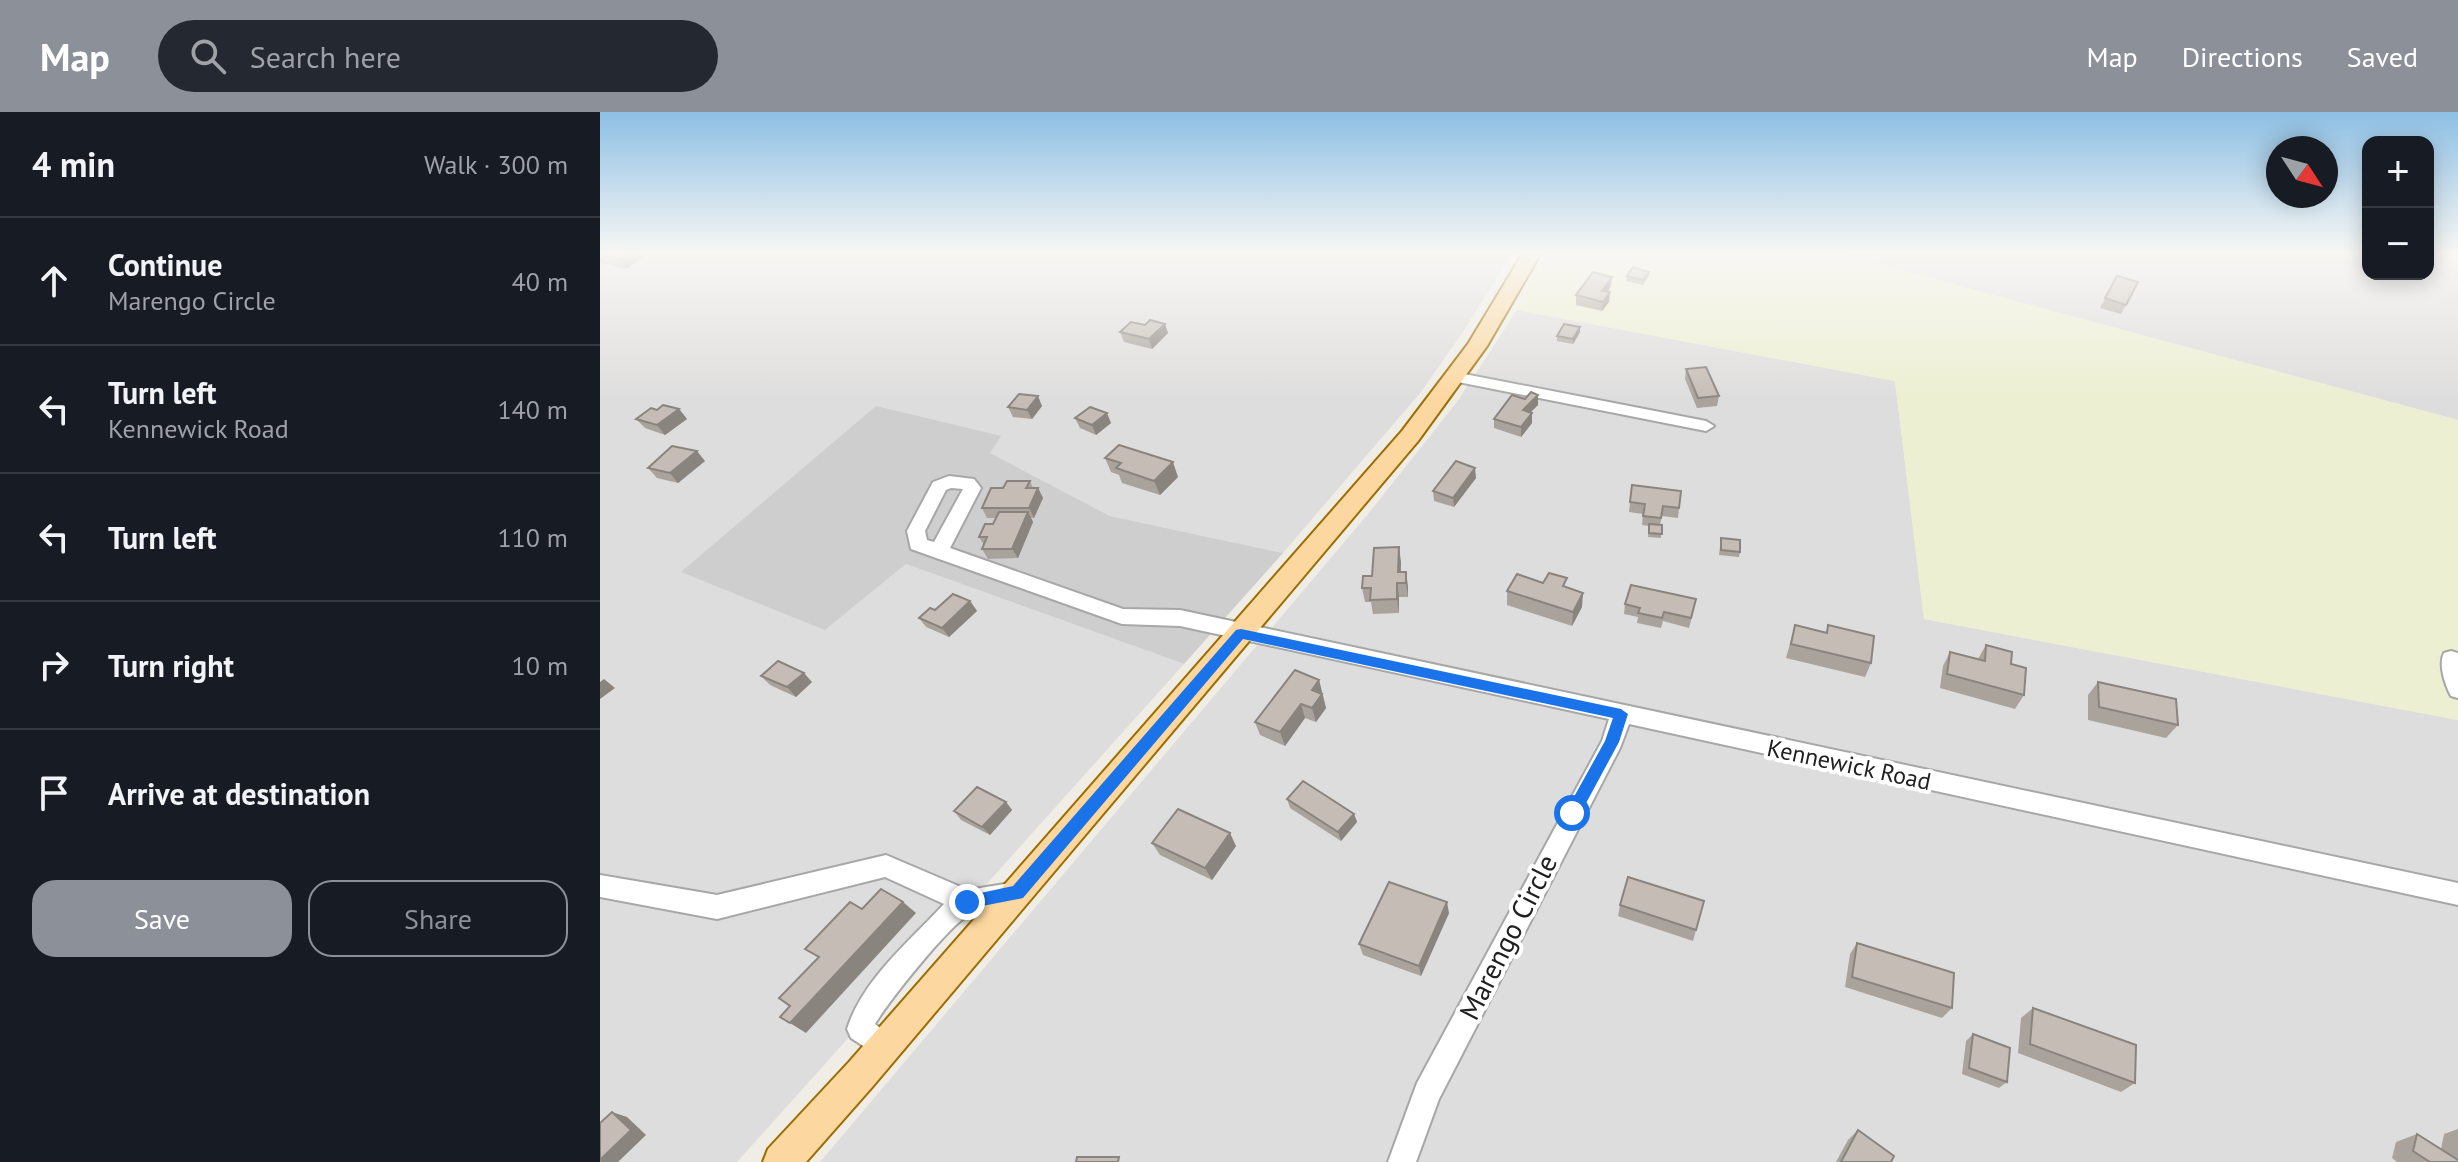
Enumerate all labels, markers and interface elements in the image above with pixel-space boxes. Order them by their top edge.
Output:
search box [158,20,718,92]
text: Map [40,32,110,81]
icon: search [186,34,230,78]
text: Search here [250,37,401,76]
text: Map [2087,38,2138,75]
text: Directions [2182,38,2303,75]
text: Saved [2347,38,2418,75]
north arrow [2266,136,2338,208]
map controls [2362,136,2434,280]
button: + [2362,136,2434,208]
text: 4 min [32,142,115,186]
text: Walk · 300 m [424,148,568,181]
button: − [2362,208,2434,280]
text: Continue [108,245,222,284]
icon: ahead [32,259,76,303]
text: 40 m [512,265,568,298]
text: Marengo Circle [108,284,276,317]
text: Turn left [108,373,216,412]
icon: left [32,387,76,431]
text: 140 m [497,393,568,426]
text: Kennewick Road [108,412,289,445]
icon: left [32,515,76,559]
text: Turn left [108,518,216,557]
text: 110 m [497,521,568,554]
icon: right [32,643,76,687]
text: Turn right [108,646,234,685]
text: 10 m [512,649,568,682]
street label: Kennewick Road [1764,732,1934,797]
icon: arrive [32,771,76,815]
text: Arrive at destination [108,774,370,813]
route start [1554,795,1590,831]
street label: Marengo Circle [1450,848,1565,1026]
button: Save [32,880,292,957]
button: Share [308,880,568,957]
route end [949,884,985,920]

